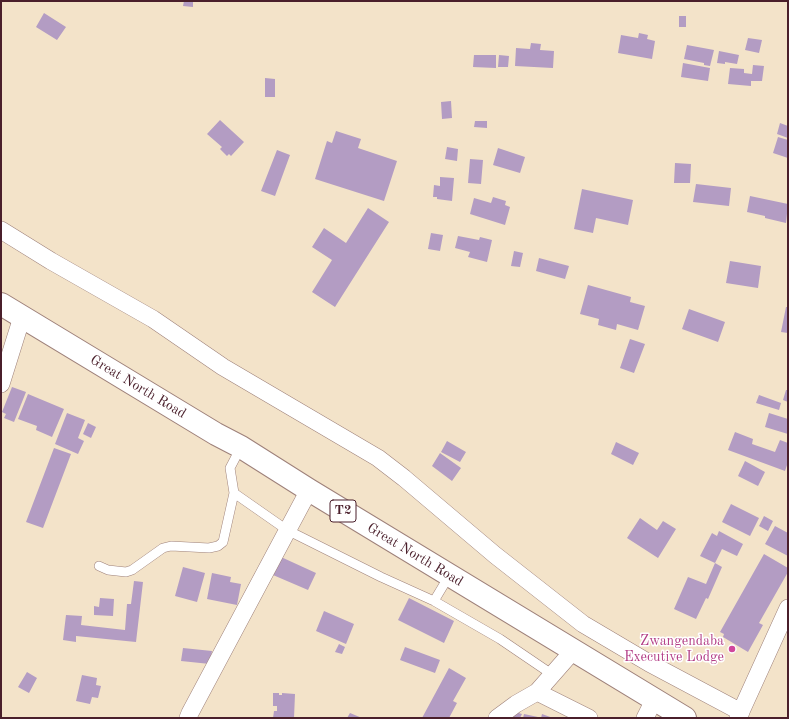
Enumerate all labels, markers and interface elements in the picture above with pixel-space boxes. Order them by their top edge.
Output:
street label: Great North Road [87,352,189,422]
road number: T2 [330,500,356,522]
street label: Great North Road [364,520,466,590]
place label: Zwangendaba Executive Lodge [624,633,724,666]
marker: Zwangendaba Executive Lodge [727,644,737,654]

